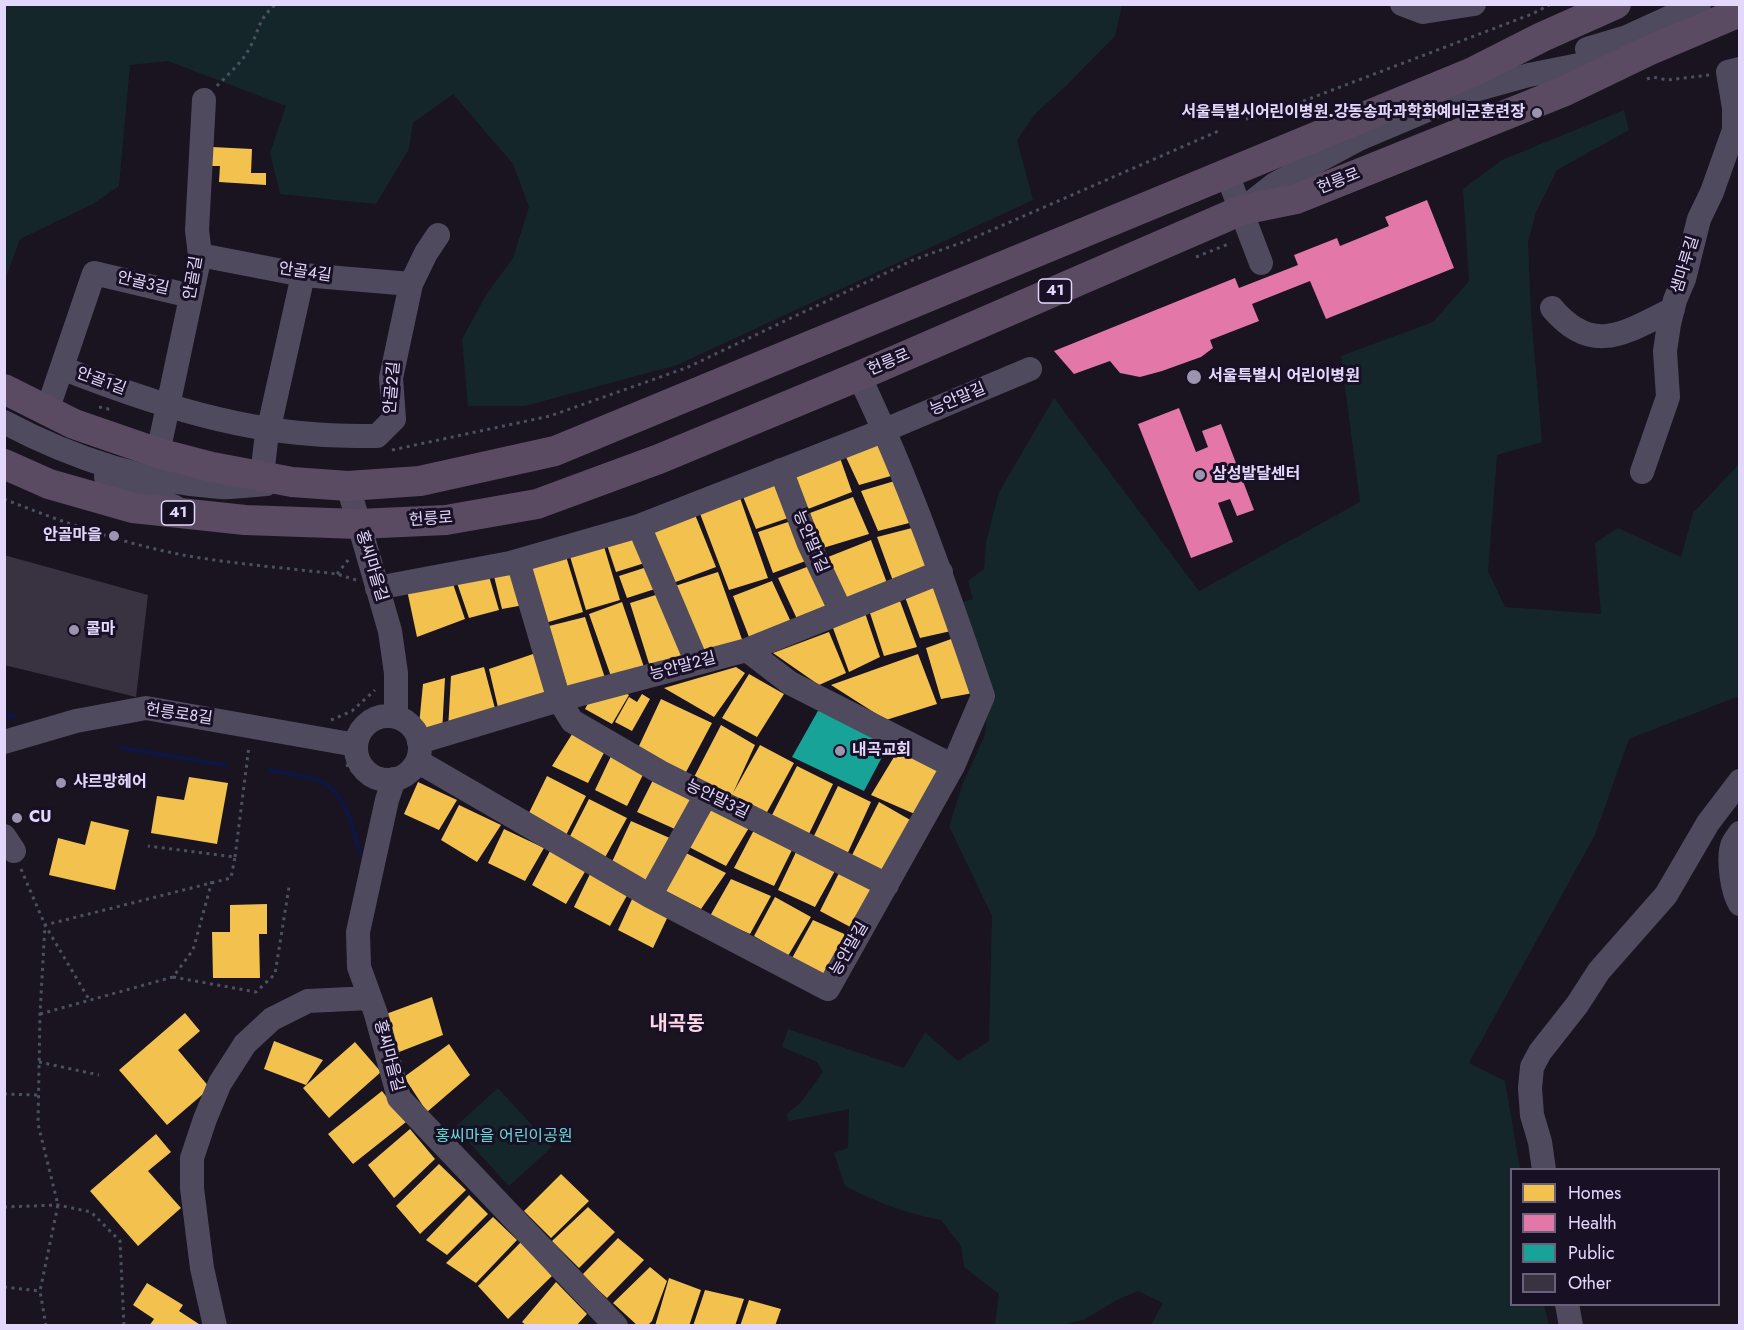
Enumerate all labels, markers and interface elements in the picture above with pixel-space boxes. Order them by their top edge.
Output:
place label: 서울특별시어린이병원.강동송파과학화예비군훈련장 [1181,103,1525,123]
marker: 서울특별시어린이병원.강동송파과학화예비군훈련장 [1530,106,1544,120]
street label: 헌릉로 [1315,165,1363,199]
street label: 샘마루길 [1668,234,1704,296]
street label: 안골길 [181,255,207,301]
street label: 안골4길 [277,260,333,286]
street label: 안골3길 [115,269,171,299]
road number: 41 [1038,279,1072,303]
street label: 헌릉로 [865,346,913,380]
street label: 안골2길 [381,361,405,415]
street label: 안골1길 [74,364,128,400]
place label: 서울특별시 어린이병원 [1208,367,1360,387]
marker: 서울특별시 어린이병원 [1185,368,1203,386]
street label: 능안말길 [927,380,989,420]
place label: 삼성발달센터 [1212,465,1300,485]
marker: 삼성발달센터 [1193,468,1207,482]
road number: 41 [162,501,195,525]
street label: 능안말1길 [788,508,832,576]
street label: 헌릉로 [408,509,454,531]
place label: 안골마을 [43,526,102,546]
street label: 홍씨마을길 [351,528,391,604]
marker: 안골마을 [107,529,121,543]
place label: 콜마 [86,620,115,640]
marker: 콜마 [67,623,81,637]
street label: 능안말2길 [648,649,718,685]
street label: 헌릉로8길 [144,701,214,729]
place label: 내곡교회 [852,741,911,761]
marker: 내곡교회 [833,744,847,758]
place label: 샤르망헤어 [73,773,147,793]
marker: 샤르망헤어 [54,776,68,790]
street label: 능안말3길 [682,777,752,823]
place label: CU [29,808,51,828]
marker: CU [10,811,24,825]
street label: 능안말길 [827,919,873,979]
district label: 내곡동 [649,1013,705,1037]
street label: 홍씨마을길 [369,1018,407,1094]
park label: 홍씨마을 어린이공원 [435,1127,573,1147]
legend [1510,1168,1720,1306]
text: Homes [1568,1180,1621,1206]
text: Health [1568,1210,1617,1236]
text: Public [1568,1240,1615,1266]
text: Other [1568,1270,1611,1296]

